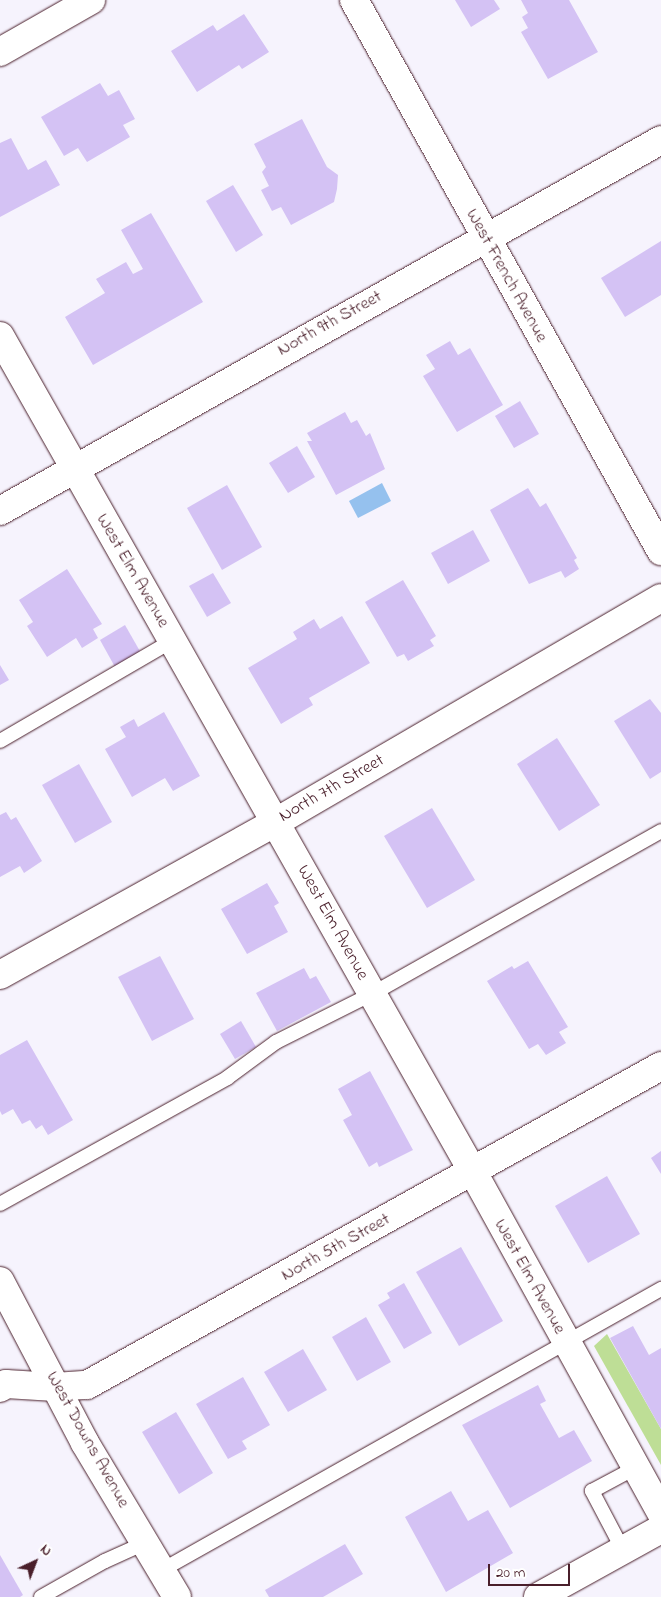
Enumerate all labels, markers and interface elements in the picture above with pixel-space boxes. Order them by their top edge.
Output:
street label: West French Avenue [460,205,552,347]
street label: North 9th Street [274,286,386,362]
street label: West Elm Avenue [91,510,173,632]
street label: North 7th Street [275,750,389,828]
street label: West Elm Avenue [292,862,372,984]
street label: North 5th Street [278,1209,394,1287]
street label: West Elm Avenue [489,1216,569,1338]
street label: West Downs Avenue [41,1368,133,1512]
north arrow [10,1537,60,1587]
text: N [35,1540,56,1562]
scale bar [491,1554,574,1586]
text: 20 m [496,1562,525,1584]

